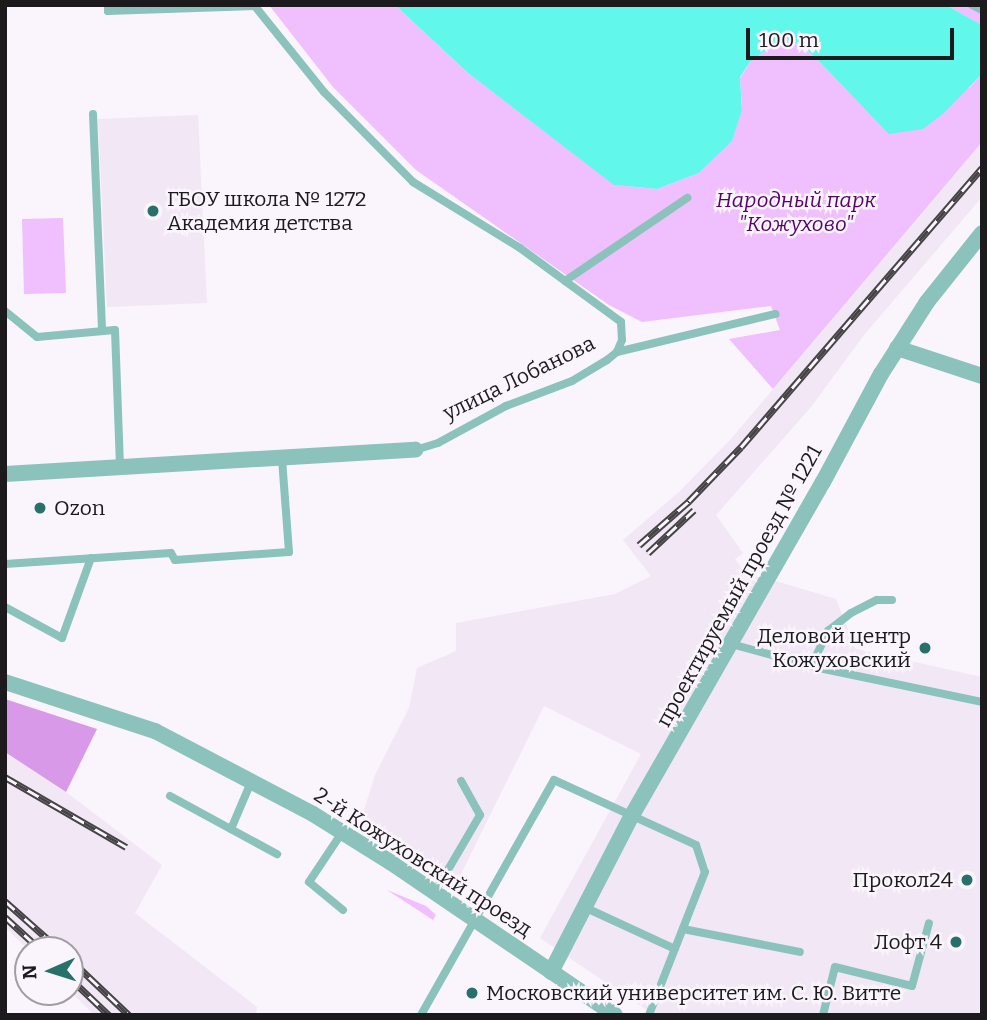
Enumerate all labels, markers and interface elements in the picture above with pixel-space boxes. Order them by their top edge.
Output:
scale bar [749,14,957,58]
text: 100 m [759,27,819,53]
place label: ГБОУ школа № 1272 Академия детства [167,186,366,236]
park label: Народный парк "Кожухово" [716,187,876,237]
marker: ГБОУ школа № 1272 Академия детства [145,203,161,219]
street label: улица Лобанова [439,330,599,426]
street label: проектируемый проезд № 1221 [651,441,827,731]
place label: Ozon [54,495,105,521]
marker: Ozon [32,500,48,516]
place label: Деловой центр Кожуховский [757,623,911,673]
marker: Деловой центр Кожуховский [917,640,933,656]
street label: 2-й Кожуховский проезд [310,782,536,942]
place label: Прокол24 [853,867,953,893]
marker: Прокол24 [959,872,975,888]
place label: Лофт 4 [874,929,942,955]
marker: Лофт 4 [948,934,964,950]
north arrow [14,936,84,1006]
text: N [18,964,41,980]
place label: Московский университет им. С. Ю. Витте [486,980,901,1006]
marker: Московский университет им. С. Ю. Витте [464,985,480,1001]

